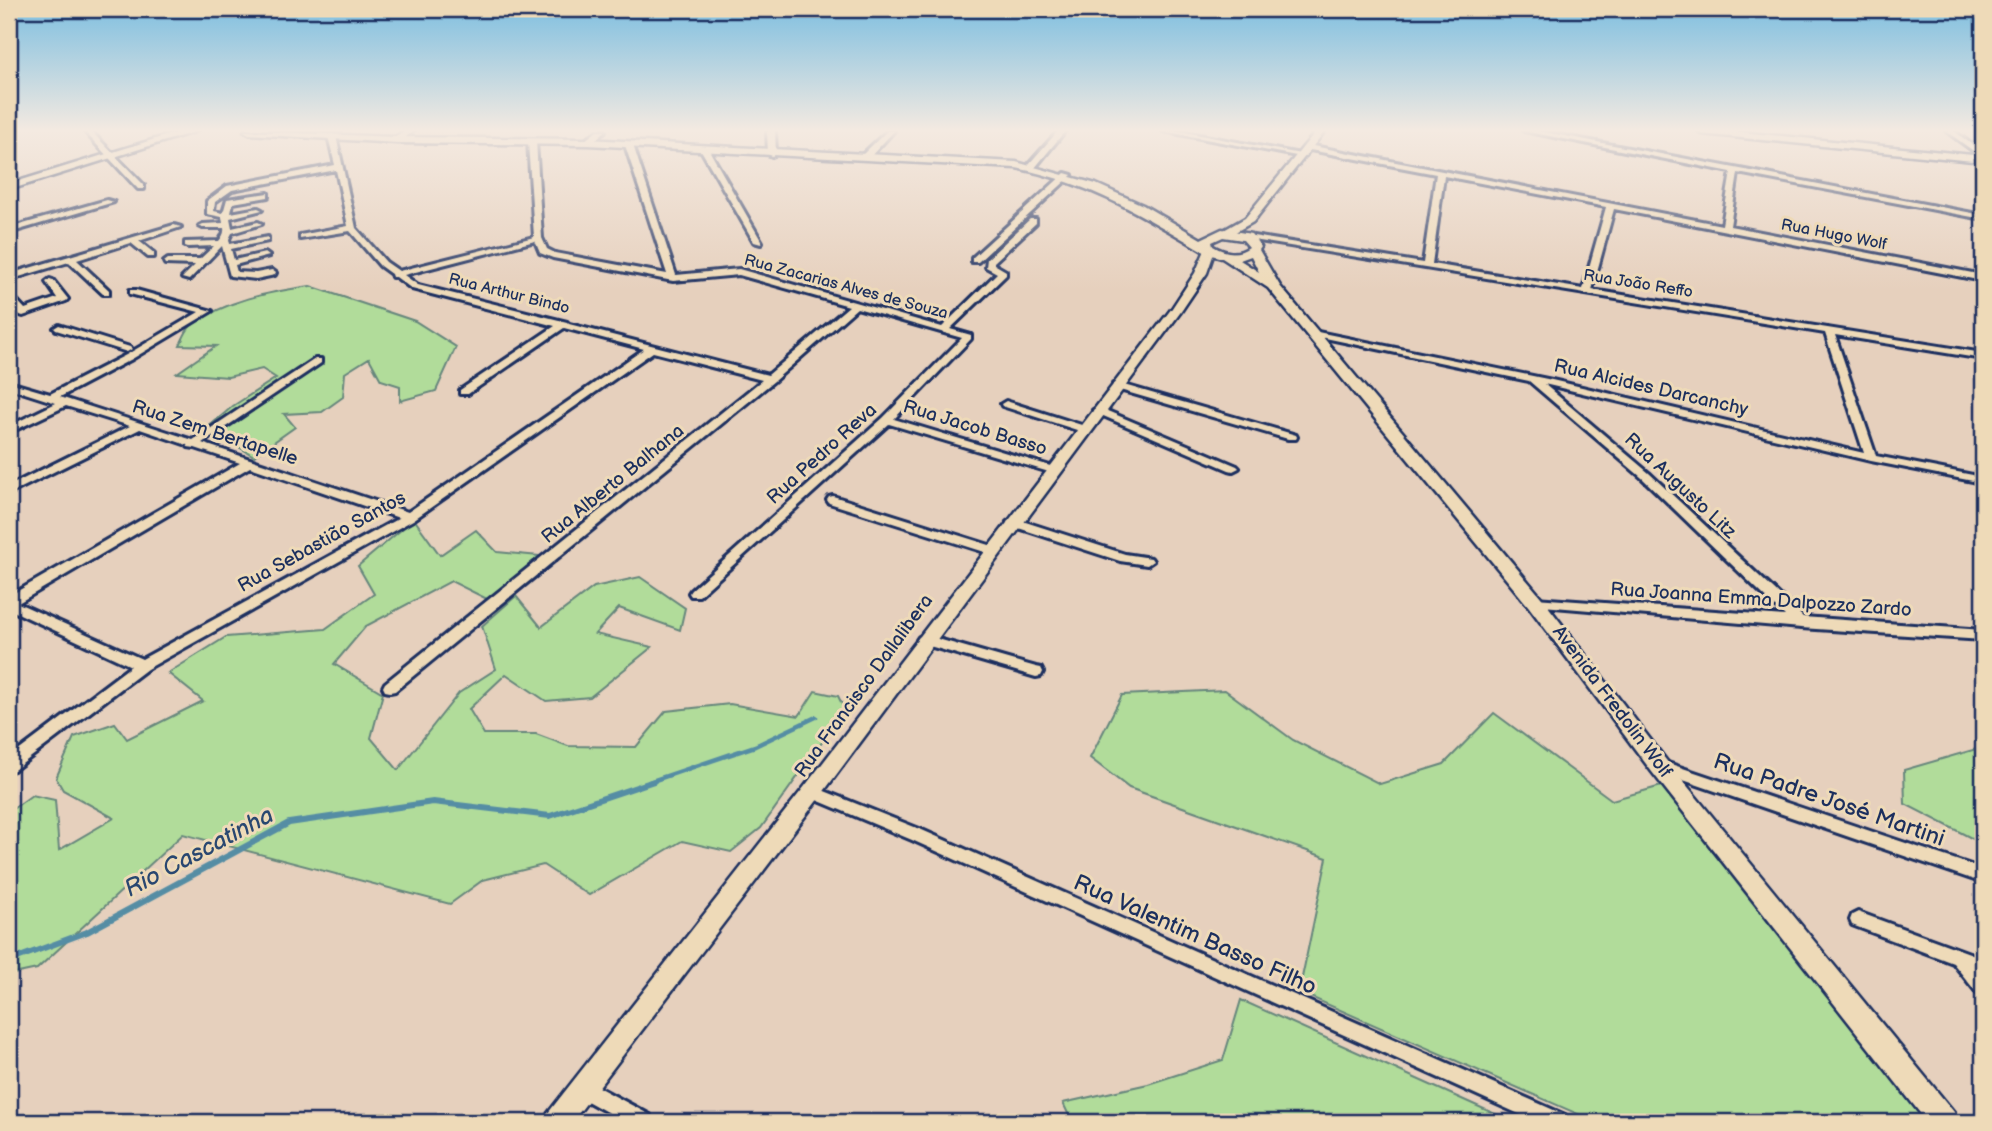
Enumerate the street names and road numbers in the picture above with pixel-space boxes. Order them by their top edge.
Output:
street label: Rua Hugo Wolf [1779,215,1889,255]
street label: Rua Zacarias Alves de Souza [742,251,950,323]
street label: Rua João Reffo [1582,266,1694,302]
street label: Rua Arthur Bindo [447,270,571,318]
street label: Rua Alcides Darcanchy [1552,354,1751,422]
street label: Rua Zem Bertapelle [129,395,301,471]
street label: Rua Jacob Basso [900,395,1050,461]
street label: Rua Pedro Reva [762,399,882,509]
street label: Rua Alberto Balhana [537,419,689,549]
street label: Rua Augusto Litz [1619,428,1741,544]
street label: Rua Sebastião Santos [234,486,410,598]
street label: Rua Joanna Emma Dalpozzo Zardo [1610,578,1912,622]
street label: Rua Francisco Dallalibera [790,590,938,782]
street label: Avenida Fredolin Wolf [1547,621,1677,783]
street label: Rua Padre José Martini [1710,747,1948,853]
street label: Rua Valentim Basso Filho [1069,869,1321,1001]

